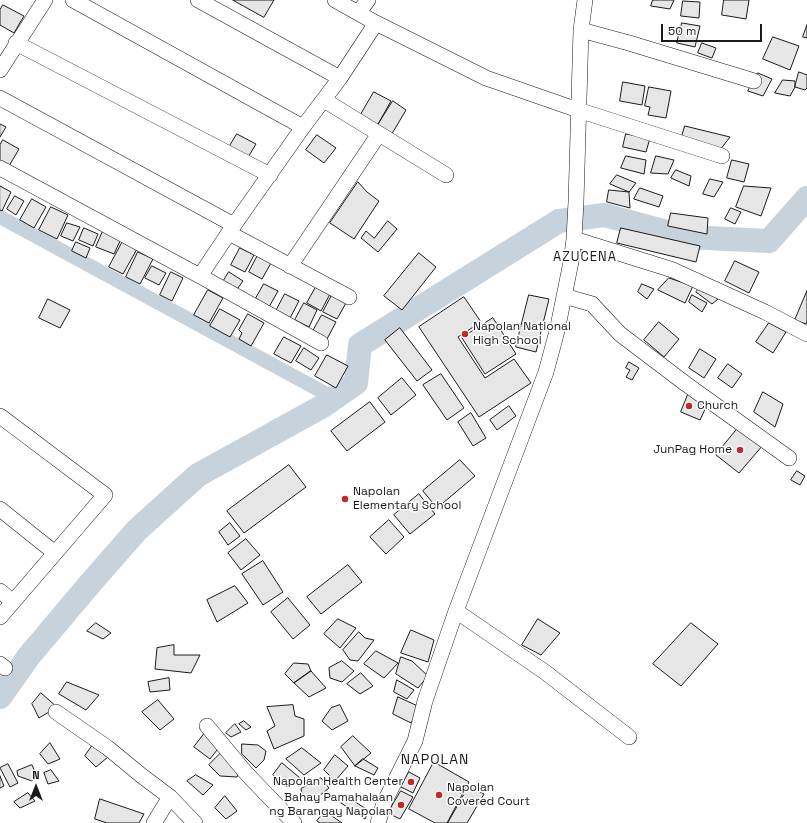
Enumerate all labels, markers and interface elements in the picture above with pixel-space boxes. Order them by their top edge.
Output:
scale bar [663,16,764,42]
text: 50 m [668,23,696,39]
district label: AZUCENA [553,249,617,265]
place label: Napolan National High School [473,320,571,348]
marker: Napolan National High School [460,329,470,339]
place label: Church [697,399,738,413]
marker: Church [684,401,694,411]
place label: JunPag Home [653,443,732,457]
marker: JunPag Home [735,445,745,455]
place label: Napolan Elementary School [353,485,461,513]
marker: Napolan Elementary School [340,494,350,504]
district label: NAPOLAN [401,752,469,768]
north arrow [16,767,56,807]
text: N [32,768,40,782]
place label: Napolan Health Center [273,775,403,789]
marker: Napolan Health Center [406,777,416,787]
place label: Napolan Covered Court [447,781,530,809]
marker: Napolan Covered Court [434,790,444,800]
place label: Bahay Pamahalaan ng Barangay Napolan [269,791,393,819]
marker: Bahay Pamahalaan ng Barangay Napolan [396,800,406,810]

